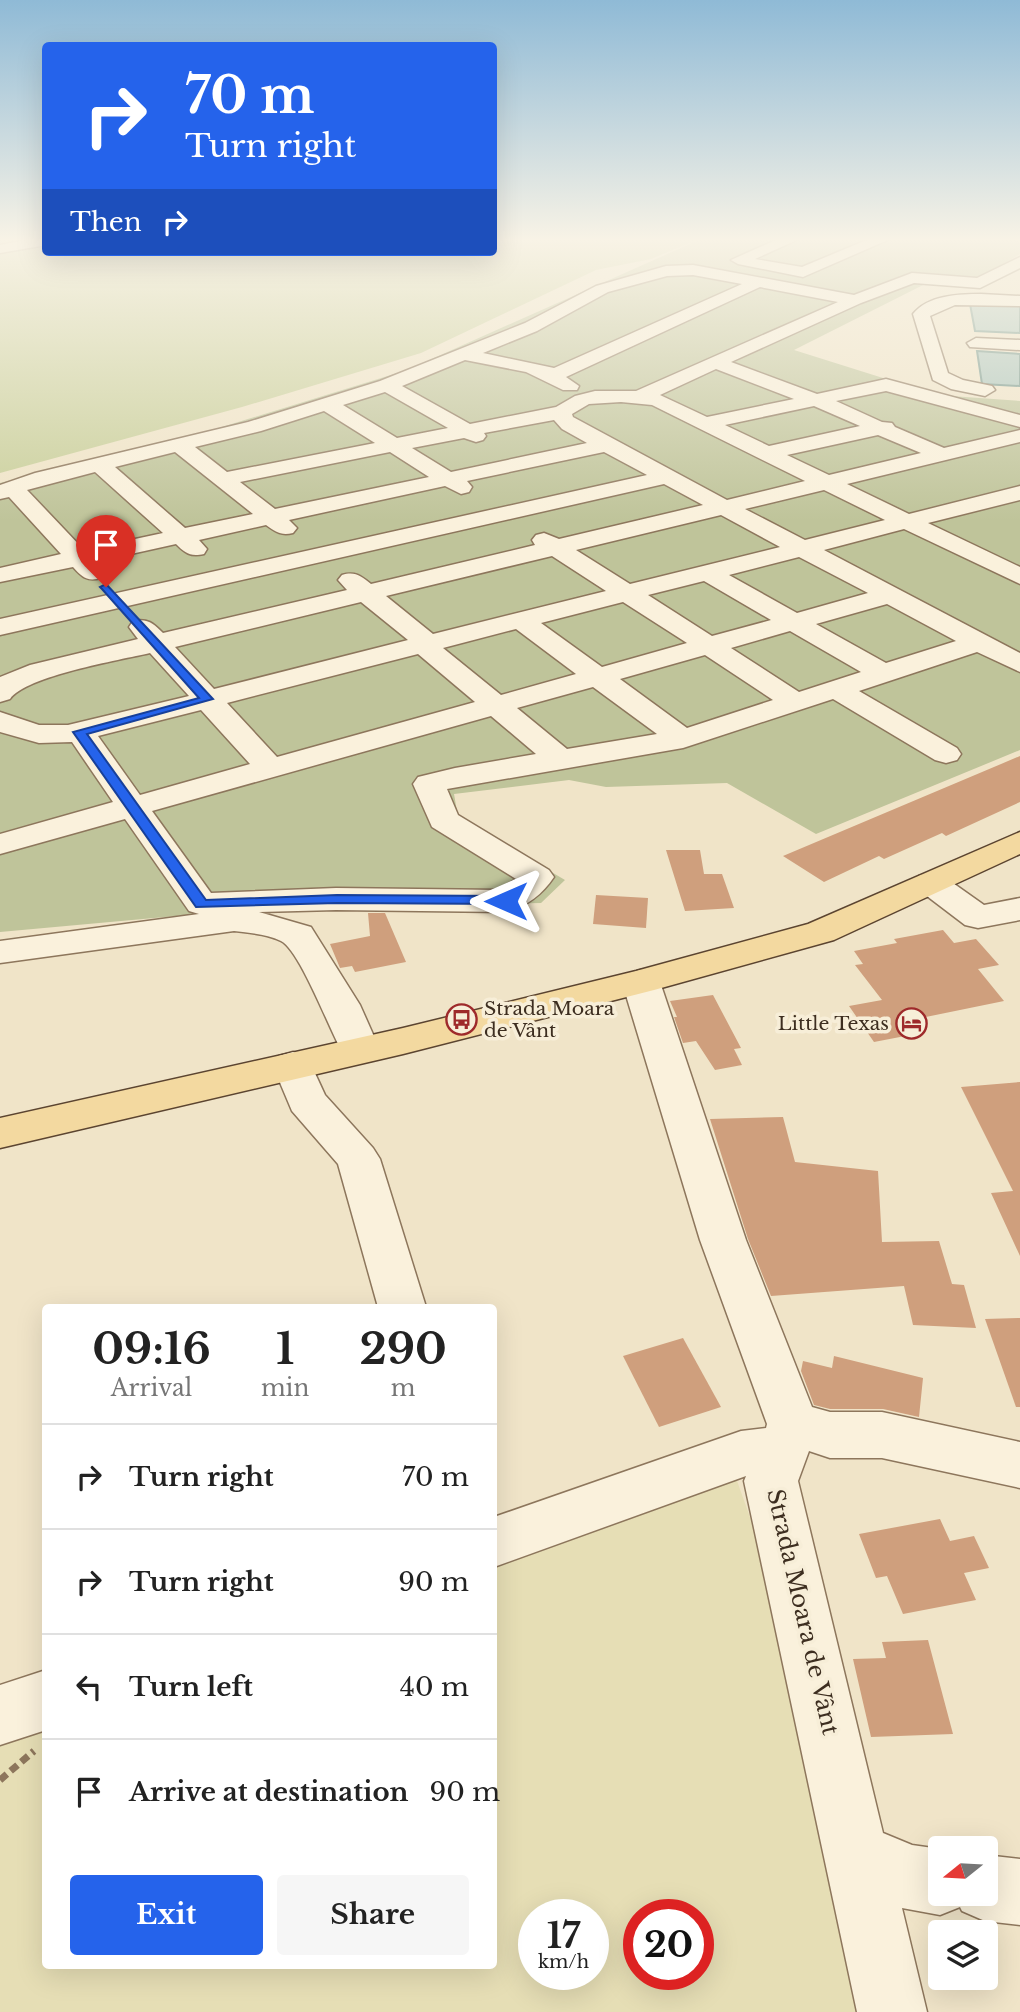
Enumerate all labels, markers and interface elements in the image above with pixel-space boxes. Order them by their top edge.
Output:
text: 70 m [185,65,315,126]
icon: right [70,70,161,161]
text: Turn right [185,126,356,166]
icon: right [156,203,194,241]
text: Then [70,206,142,238]
pin [76,515,136,587]
icon: arrive [87,526,125,564]
position arrow [469,864,543,938]
place label: Strada Moara de Vânt [484,997,615,1042]
bus stop icon: Strada Moara de Vânt [444,1002,478,1036]
hotel icon: Little Texas [895,1006,929,1040]
place label: Little Texas [778,1012,889,1035]
text: 09:16 [92,1323,211,1375]
text: 1 [276,1323,294,1375]
text: 290 [359,1323,447,1375]
text: Arrival [111,1374,192,1402]
text: min [261,1374,309,1402]
text: m [391,1374,415,1402]
icon: right [70,1458,108,1496]
text: Turn right [129,1461,274,1493]
text: 70 m [402,1461,469,1493]
street label: Strada Moara de Vânt [761,1486,845,1738]
icon: right [70,1563,108,1601]
text: Turn right [129,1566,274,1598]
text: 90 m [398,1566,469,1598]
icon: left [70,1668,108,1706]
text: Turn left [129,1671,253,1703]
text: 40 m [400,1671,469,1703]
icon: arrive [70,1773,108,1811]
text: Arrive at destination [129,1776,409,1808]
text: 90 m [430,1776,500,1808]
north arrow [928,1836,998,1906]
map controls [928,1836,998,1990]
button: Exit [70,1875,263,1955]
button: Share [277,1875,469,1955]
speed limit sign: 20 [623,1899,714,1990]
text: 17 [547,1914,580,1957]
button: layers [928,1920,998,1990]
text: km/h [538,1951,589,1973]

